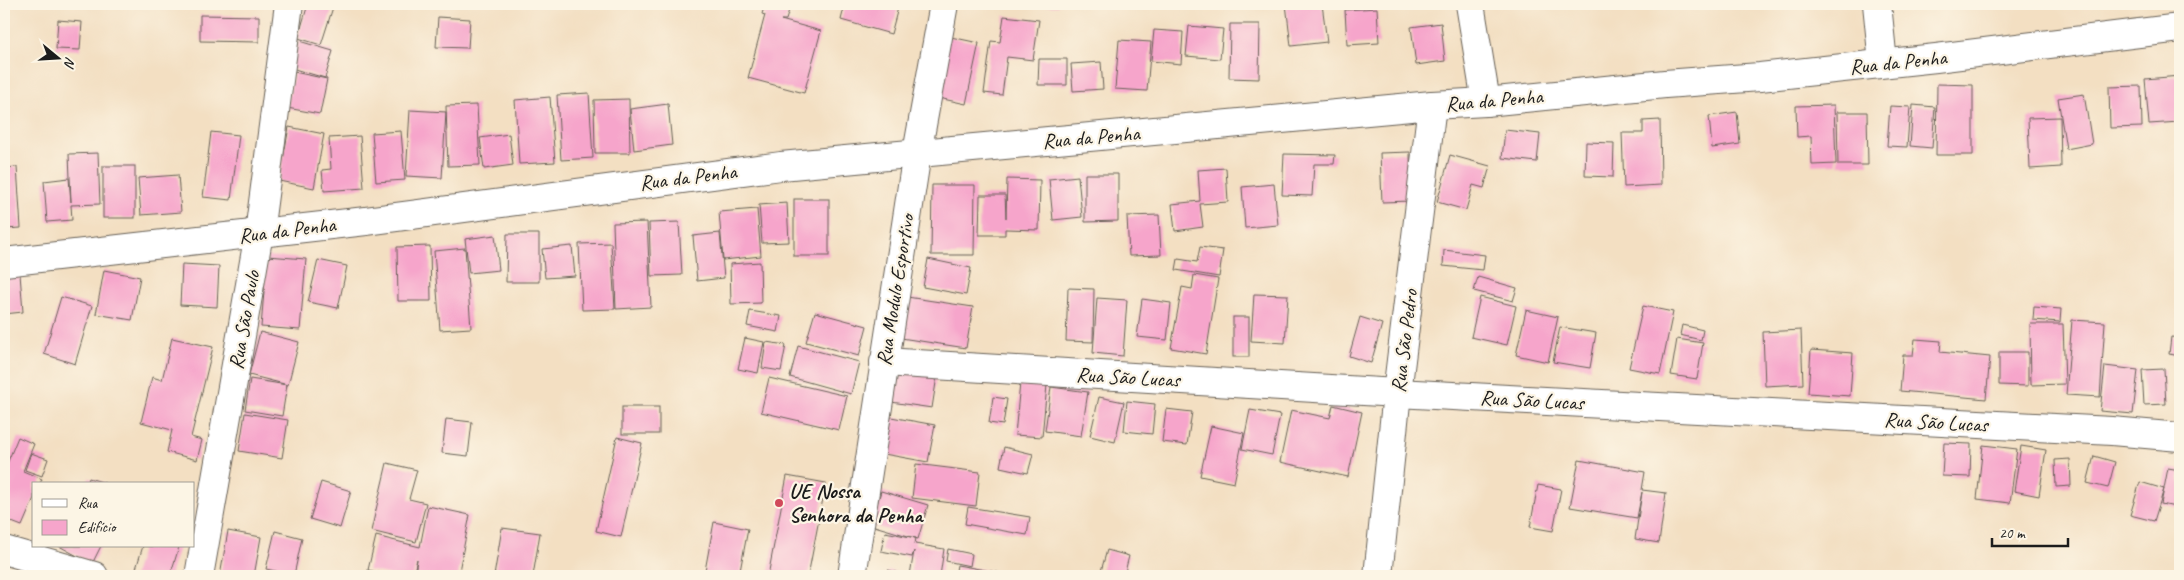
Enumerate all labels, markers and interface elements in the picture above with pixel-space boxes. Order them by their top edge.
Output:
north arrow [32,32,82,82]
street label: Rua da Penha [1848,44,1949,80]
text: N [60,55,79,71]
street label: Rua da Penha [1444,83,1545,117]
street label: Rua da Penha [1041,120,1142,154]
street label: Rua da Penha [638,158,739,196]
street label: Rua Modulo Esportivo [870,210,920,368]
street label: Rua da Penha [237,211,338,249]
street label: Rua São Paulo [223,267,266,371]
street label: Rua São Pedro [1385,286,1423,394]
street label: Rua São Lucas [1076,361,1182,393]
street label: Rua São Lucas [1480,384,1586,416]
street label: Rua São Lucas [1884,406,1990,438]
place label: UE Nossa Senhora da Penha [789,478,924,528]
legend [32,482,195,548]
text: Rua [78,494,98,513]
marker: UE Nossa Senhora da Penha [773,497,785,509]
scale bar [1992,515,2068,547]
text: Edifício [78,518,117,537]
text: 20 m [1999,524,2026,543]

